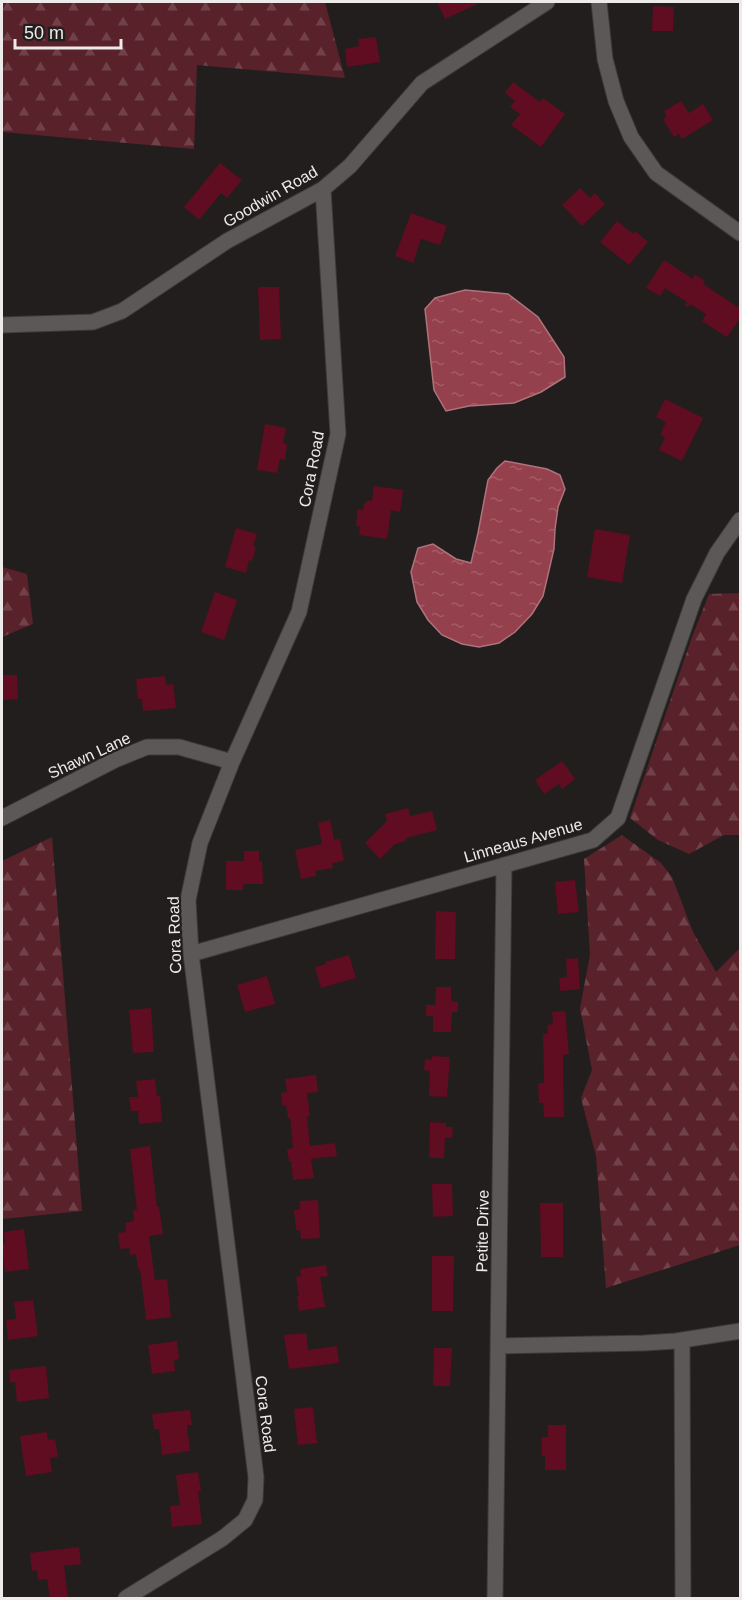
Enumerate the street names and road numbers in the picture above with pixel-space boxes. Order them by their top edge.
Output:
street label: Goodwin Road [220,163,320,230]
street label: Cora Road [296,429,327,509]
street label: Shawn Lane [45,729,133,782]
street label: Linneaus Avenue [462,815,584,866]
street label: Cora Road [165,896,184,974]
street label: Petite Drive [473,1189,492,1273]
street label: Cora Road [252,1375,279,1453]

